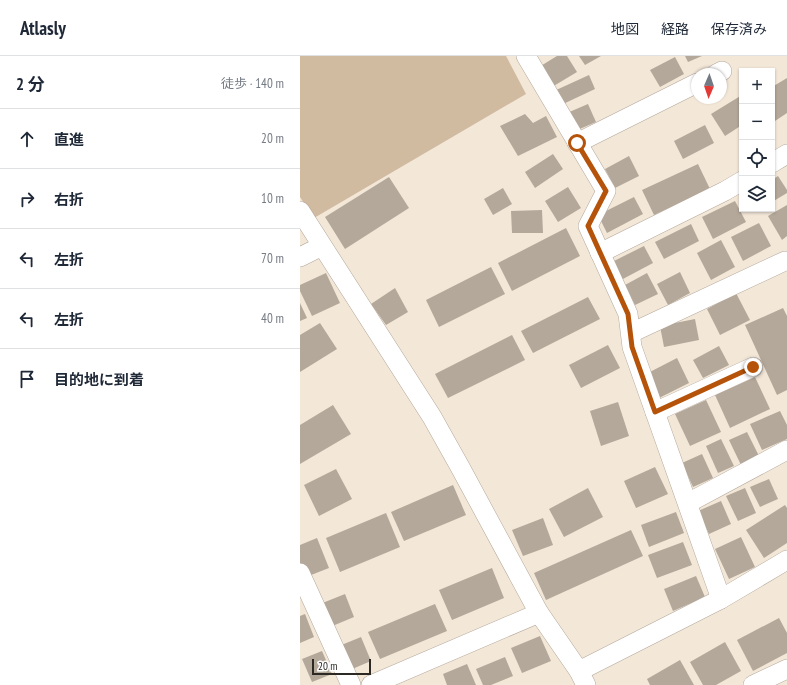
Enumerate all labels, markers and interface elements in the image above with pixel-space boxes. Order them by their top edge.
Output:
text: Atlasly [20,16,66,40]
text: 地図 [611,20,639,38]
text: 経路 [661,20,689,38]
text: 保存済み [711,20,767,38]
north arrow [691,68,727,104]
map controls [739,68,775,212]
button: + [739,68,775,104]
text: 2 分 [16,73,45,95]
text: 徒歩 · 140 m [221,75,284,92]
button: − [739,104,775,140]
icon: ahead [16,128,38,150]
text: 直進 [54,130,84,149]
text: 20 m [261,130,284,147]
route start [568,134,586,152]
button: locate [739,140,775,176]
button: layers [739,176,775,212]
icon: right [16,188,38,210]
text: 右折 [54,190,84,209]
text: 10 m [261,190,284,207]
icon: left [16,248,38,270]
text: 左折 [54,250,84,269]
text: 70 m [261,250,284,267]
icon: left [16,308,38,330]
text: 左折 [54,310,84,329]
text: 40 m [261,310,284,327]
route end [744,358,762,376]
icon: arrive [16,368,38,390]
text: 目的地に到着 [54,370,144,389]
scale bar [312,657,371,676]
text: 20 m [318,659,337,673]

